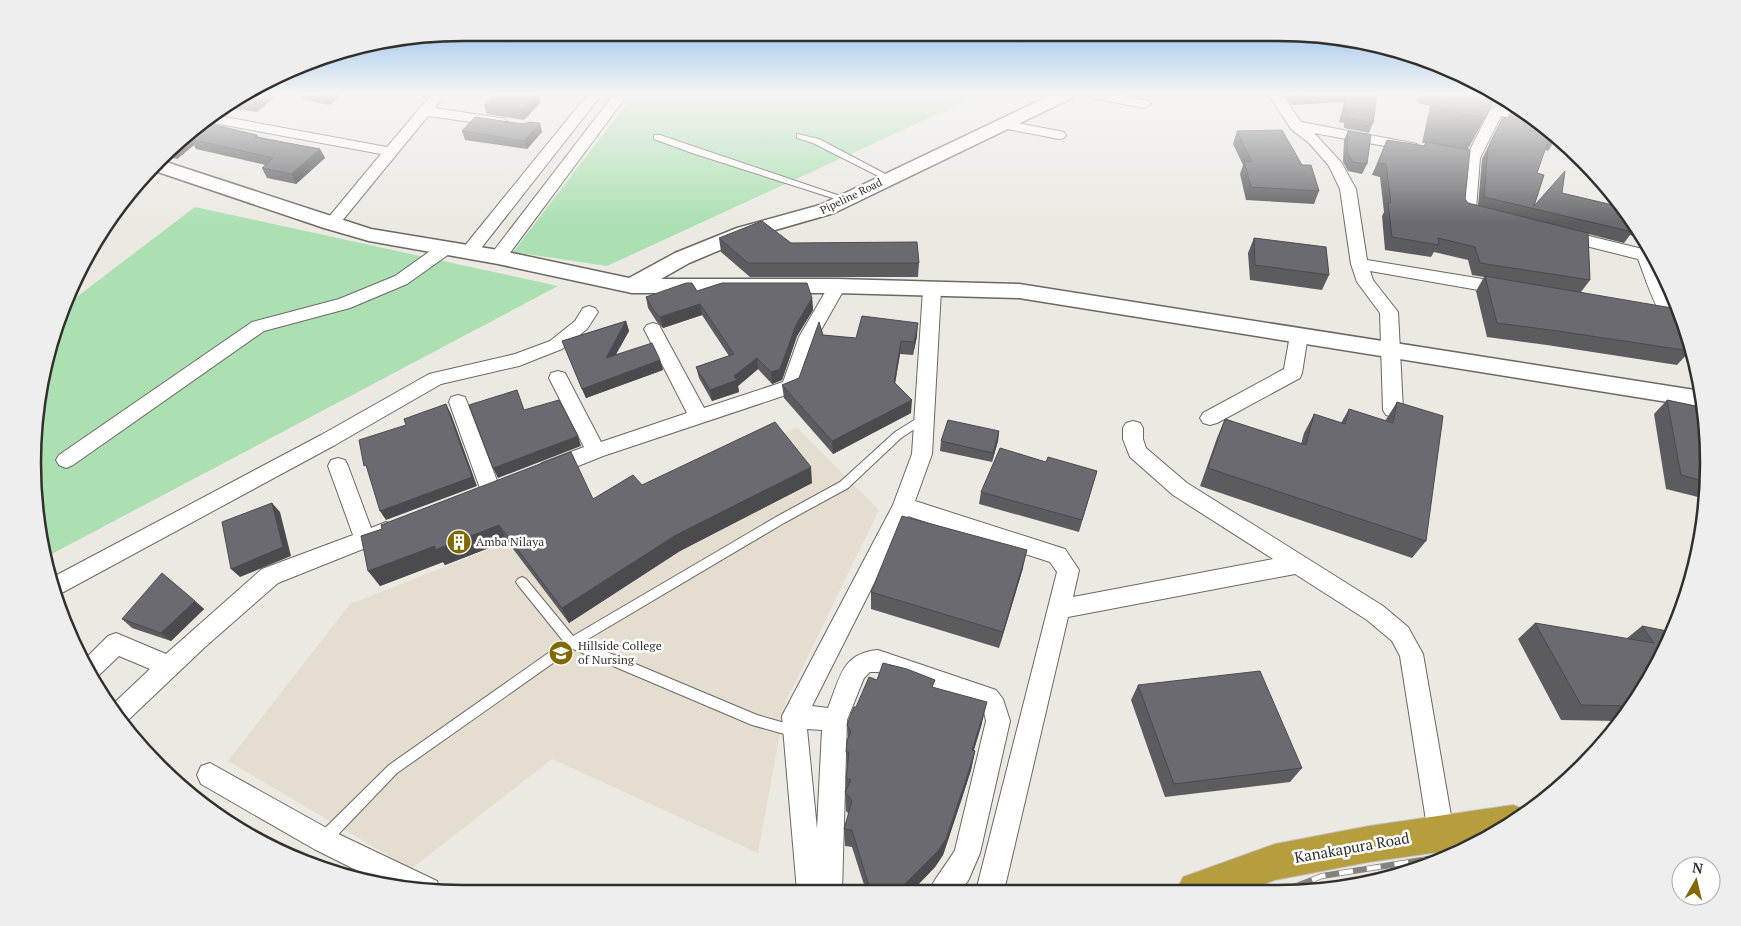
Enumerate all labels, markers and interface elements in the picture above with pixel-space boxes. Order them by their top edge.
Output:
street label: Pipeline Road [818,175,884,217]
building icon: Amba Nilaya [446,529,472,555]
place label: Amba Nilaya [476,534,544,549]
place label: Hillside College of Nursing [578,638,662,667]
school or university icon: Hillside College of Nursing [548,640,574,666]
street label: Kanakapura Road [1293,827,1411,867]
north arrow [1671,856,1721,906]
text: N [1691,857,1705,878]

